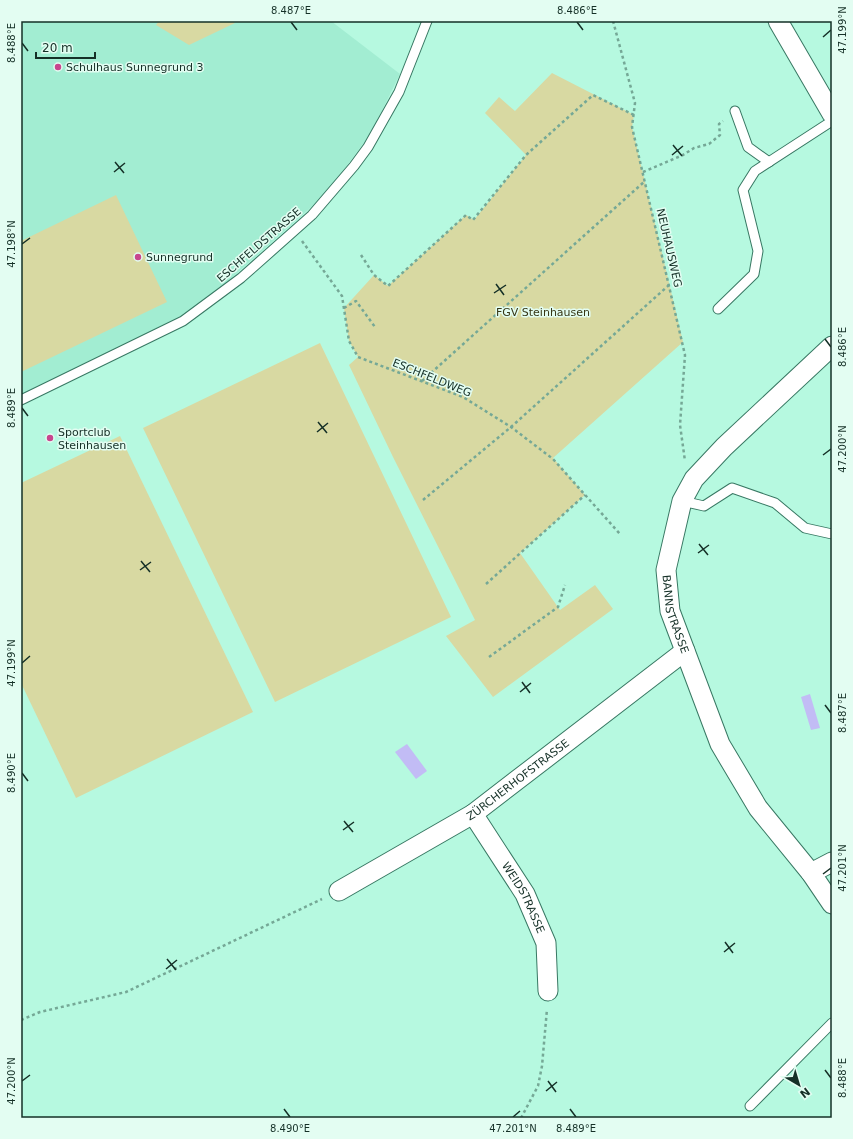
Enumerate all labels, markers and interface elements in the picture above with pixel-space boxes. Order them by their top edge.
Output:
text: 8.487°E [271,5,311,16]
text: 8.486°E [557,5,597,16]
text: 47.199°N [837,6,848,54]
text: 8.488°E [6,23,17,63]
scale bar [36,34,95,60]
text: 20 m [42,41,73,55]
place label: Schulhaus Sunnegrund 3 [66,61,204,74]
marker: Schulhaus Sunnegrund 3 [53,62,63,72]
street label: ESCHFELDSTRASSE [214,205,304,285]
street label: NEUHAUSWEG [654,207,684,289]
text: 47.198°N [6,220,17,268]
place label: Sunnegrund [146,251,213,264]
marker: Sunnegrund [133,252,143,262]
park label: FGV Steinhausen [496,306,590,319]
text: 8.486°E [837,327,848,367]
street label: ESCHFELDWEG [391,356,473,400]
text: 8.489°E [6,388,17,428]
text: 47.200°N [837,425,848,473]
place label: Sportclub Steinhausen [58,426,126,452]
marker: Sportclub Steinhausen [45,433,55,443]
street label: BANNSTRASSE [660,574,692,655]
text: 47.199°N [6,639,17,687]
text: 8.487°E [837,693,848,733]
street label: ZÜRCHERHOFSTRASSE [464,736,572,823]
text: 8.490°E [6,753,17,793]
text: 47.201°N [837,844,848,892]
street label: WEIDSTRASSE [499,860,548,935]
text: 47.200°N [6,1057,17,1105]
text: 8.488°E [837,1058,848,1098]
north arrow [779,1065,819,1105]
text: N [797,1085,812,1100]
text: 8.490°E [270,1123,310,1134]
text: 47.201°N [489,1123,537,1134]
text: 8.489°E [556,1123,596,1134]

